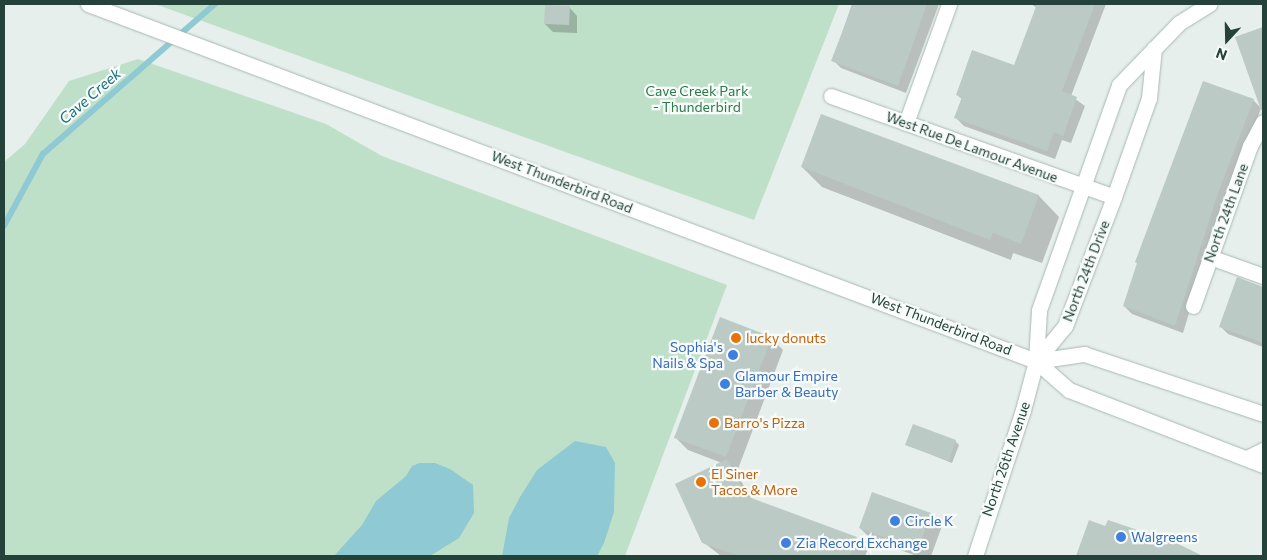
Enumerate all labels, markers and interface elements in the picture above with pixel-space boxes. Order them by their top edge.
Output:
north arrow [1202,15,1252,65]
text: N [1213,45,1229,64]
water label: Cave Creek [55,64,125,128]
park label: Cave Creek Park - Thunderbird [645,83,749,115]
street label: West Rue De Lamour Avenue [884,108,1060,186]
street label: West Thunderbird Road [489,147,635,217]
street label: North 24th Lane [1200,161,1252,265]
street label: North 24th Drive [1059,218,1113,324]
street label: West Thunderbird Road [868,289,1014,359]
place label: lucky donuts [746,330,826,346]
marker: lucky donuts [730,332,742,344]
place label: Sophia's Nails & Spa [652,339,723,372]
marker: Sophia's Nails & Spa [727,349,739,361]
place label: Glamour Empire Barber & Beauty [735,368,838,401]
marker: Glamour Empire Barber & Beauty [719,378,731,390]
street label: North 26th Avenue [978,399,1034,519]
place label: Barro's Pizza [724,415,805,431]
marker: Barro's Pizza [708,417,720,429]
place label: El Siner Tacos & More [711,466,798,498]
marker: El Siner Tacos & More [695,476,707,488]
place label: Circle K [905,513,953,529]
marker: Circle K [889,515,901,527]
place label: Walgreens [1131,529,1198,545]
marker: Walgreens [1115,531,1127,543]
place label: Zia Record Exchange [796,535,927,551]
marker: Zia Record Exchange [780,537,792,549]

